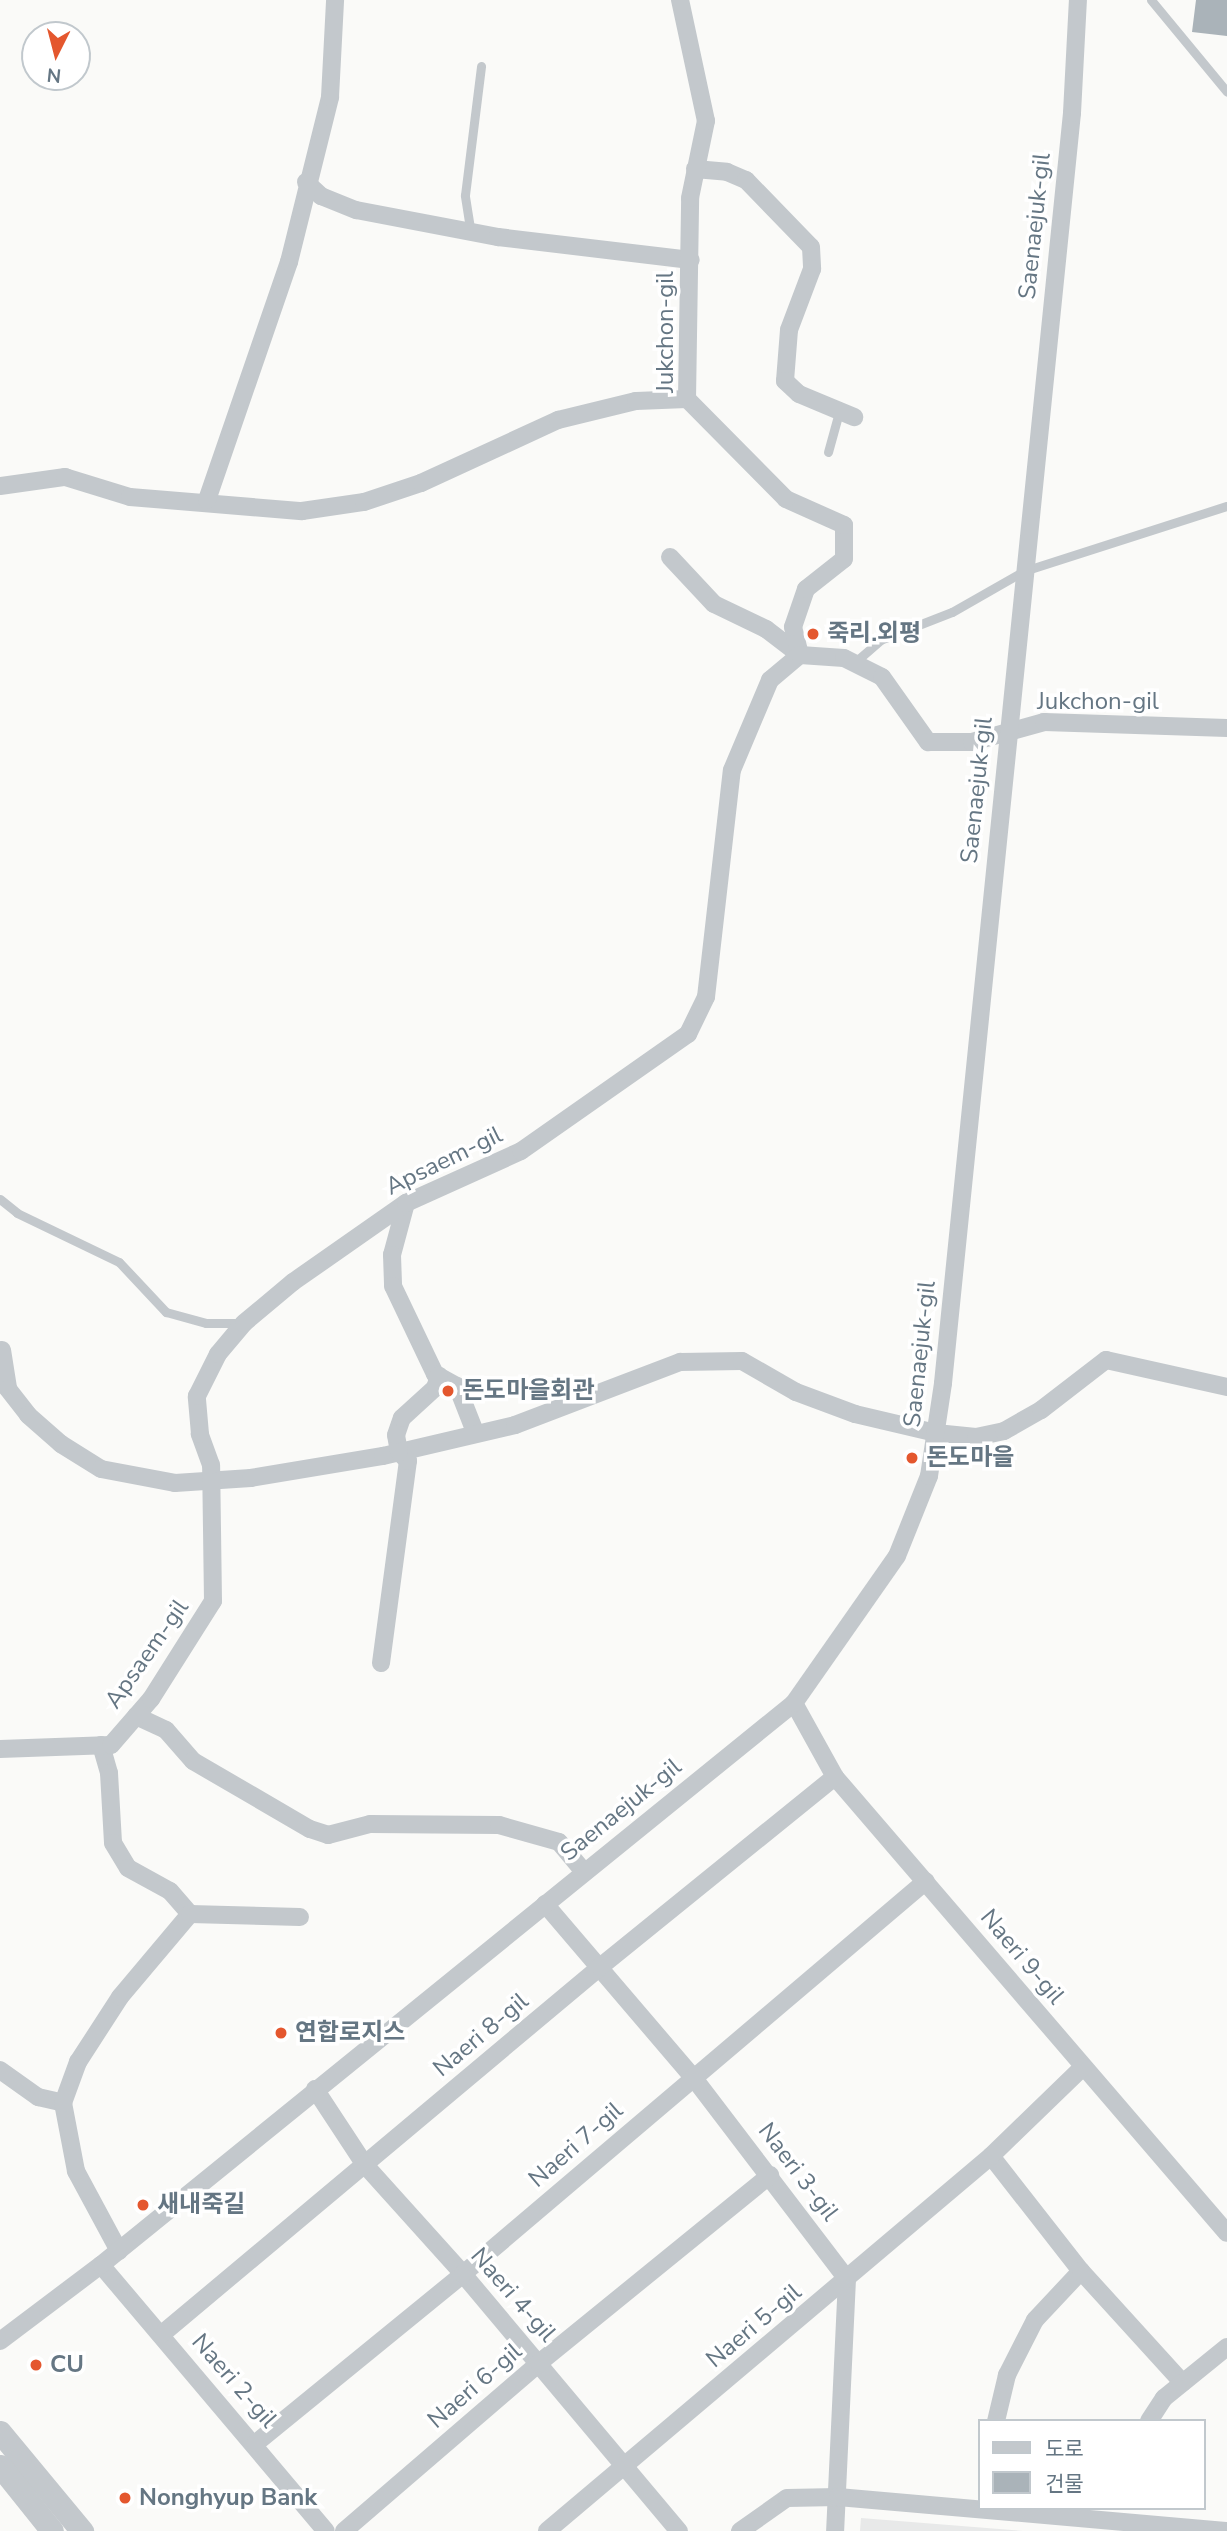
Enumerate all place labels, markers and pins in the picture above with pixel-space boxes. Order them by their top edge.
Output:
place label: 죽리.외평 [827,620,921,648]
marker: 죽리.외평 [805,626,821,642]
place label: 돈도마을회관 [462,1377,594,1405]
marker: 돈도마을회관 [440,1383,456,1399]
place label: 돈도마을 [926,1444,1014,1472]
marker: 돈도마을 [904,1450,920,1466]
place label: 연합로지스 [295,2019,405,2047]
marker: 연합로지스 [273,2025,289,2041]
place label: 새내죽길 [157,2191,245,2219]
marker: 새내죽길 [135,2197,151,2213]
place label: CU [50,2351,84,2379]
marker: CU [28,2357,44,2373]
place label: Nonghyup Bank [139,2484,317,2512]
marker: Nonghyup Bank [117,2490,133,2506]

